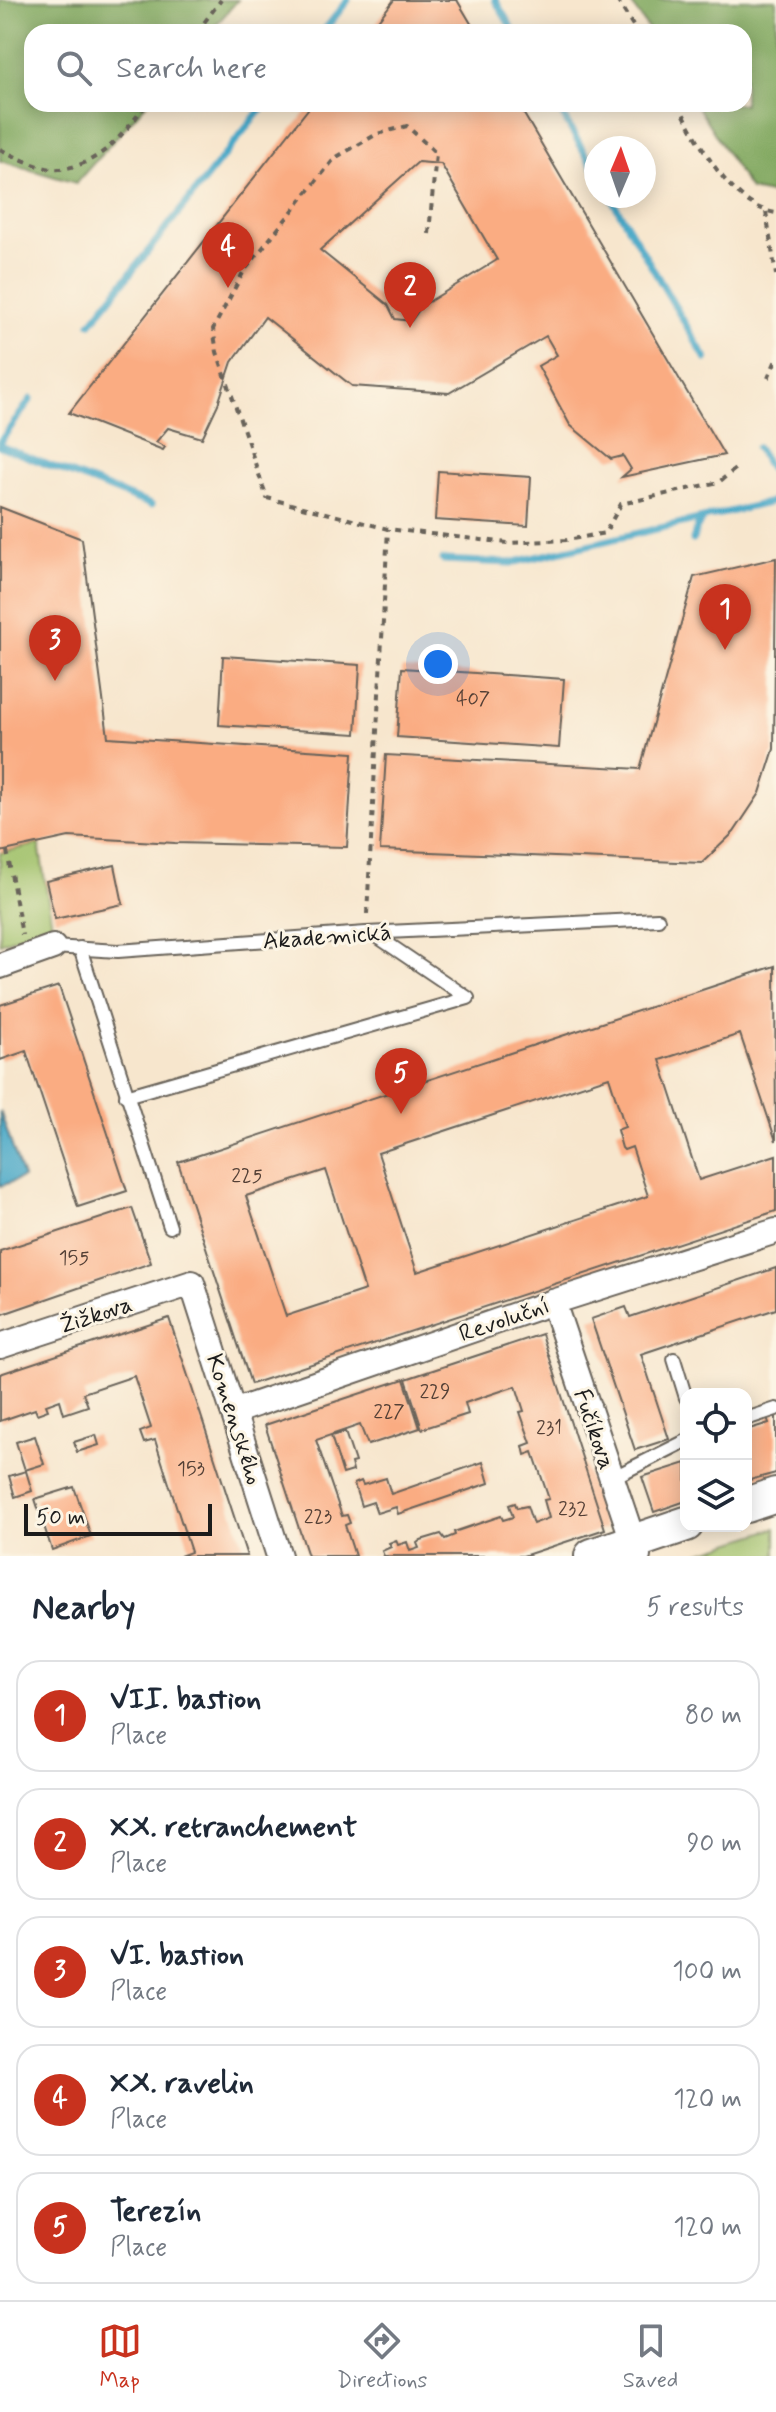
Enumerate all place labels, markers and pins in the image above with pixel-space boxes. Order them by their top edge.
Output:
pin: 4 [202,222,254,288]
pin: 2 [384,262,436,328]
pin: 1 [699,584,751,650]
pin: 3 [29,615,81,681]
pin: 5 [375,1048,427,1114]

